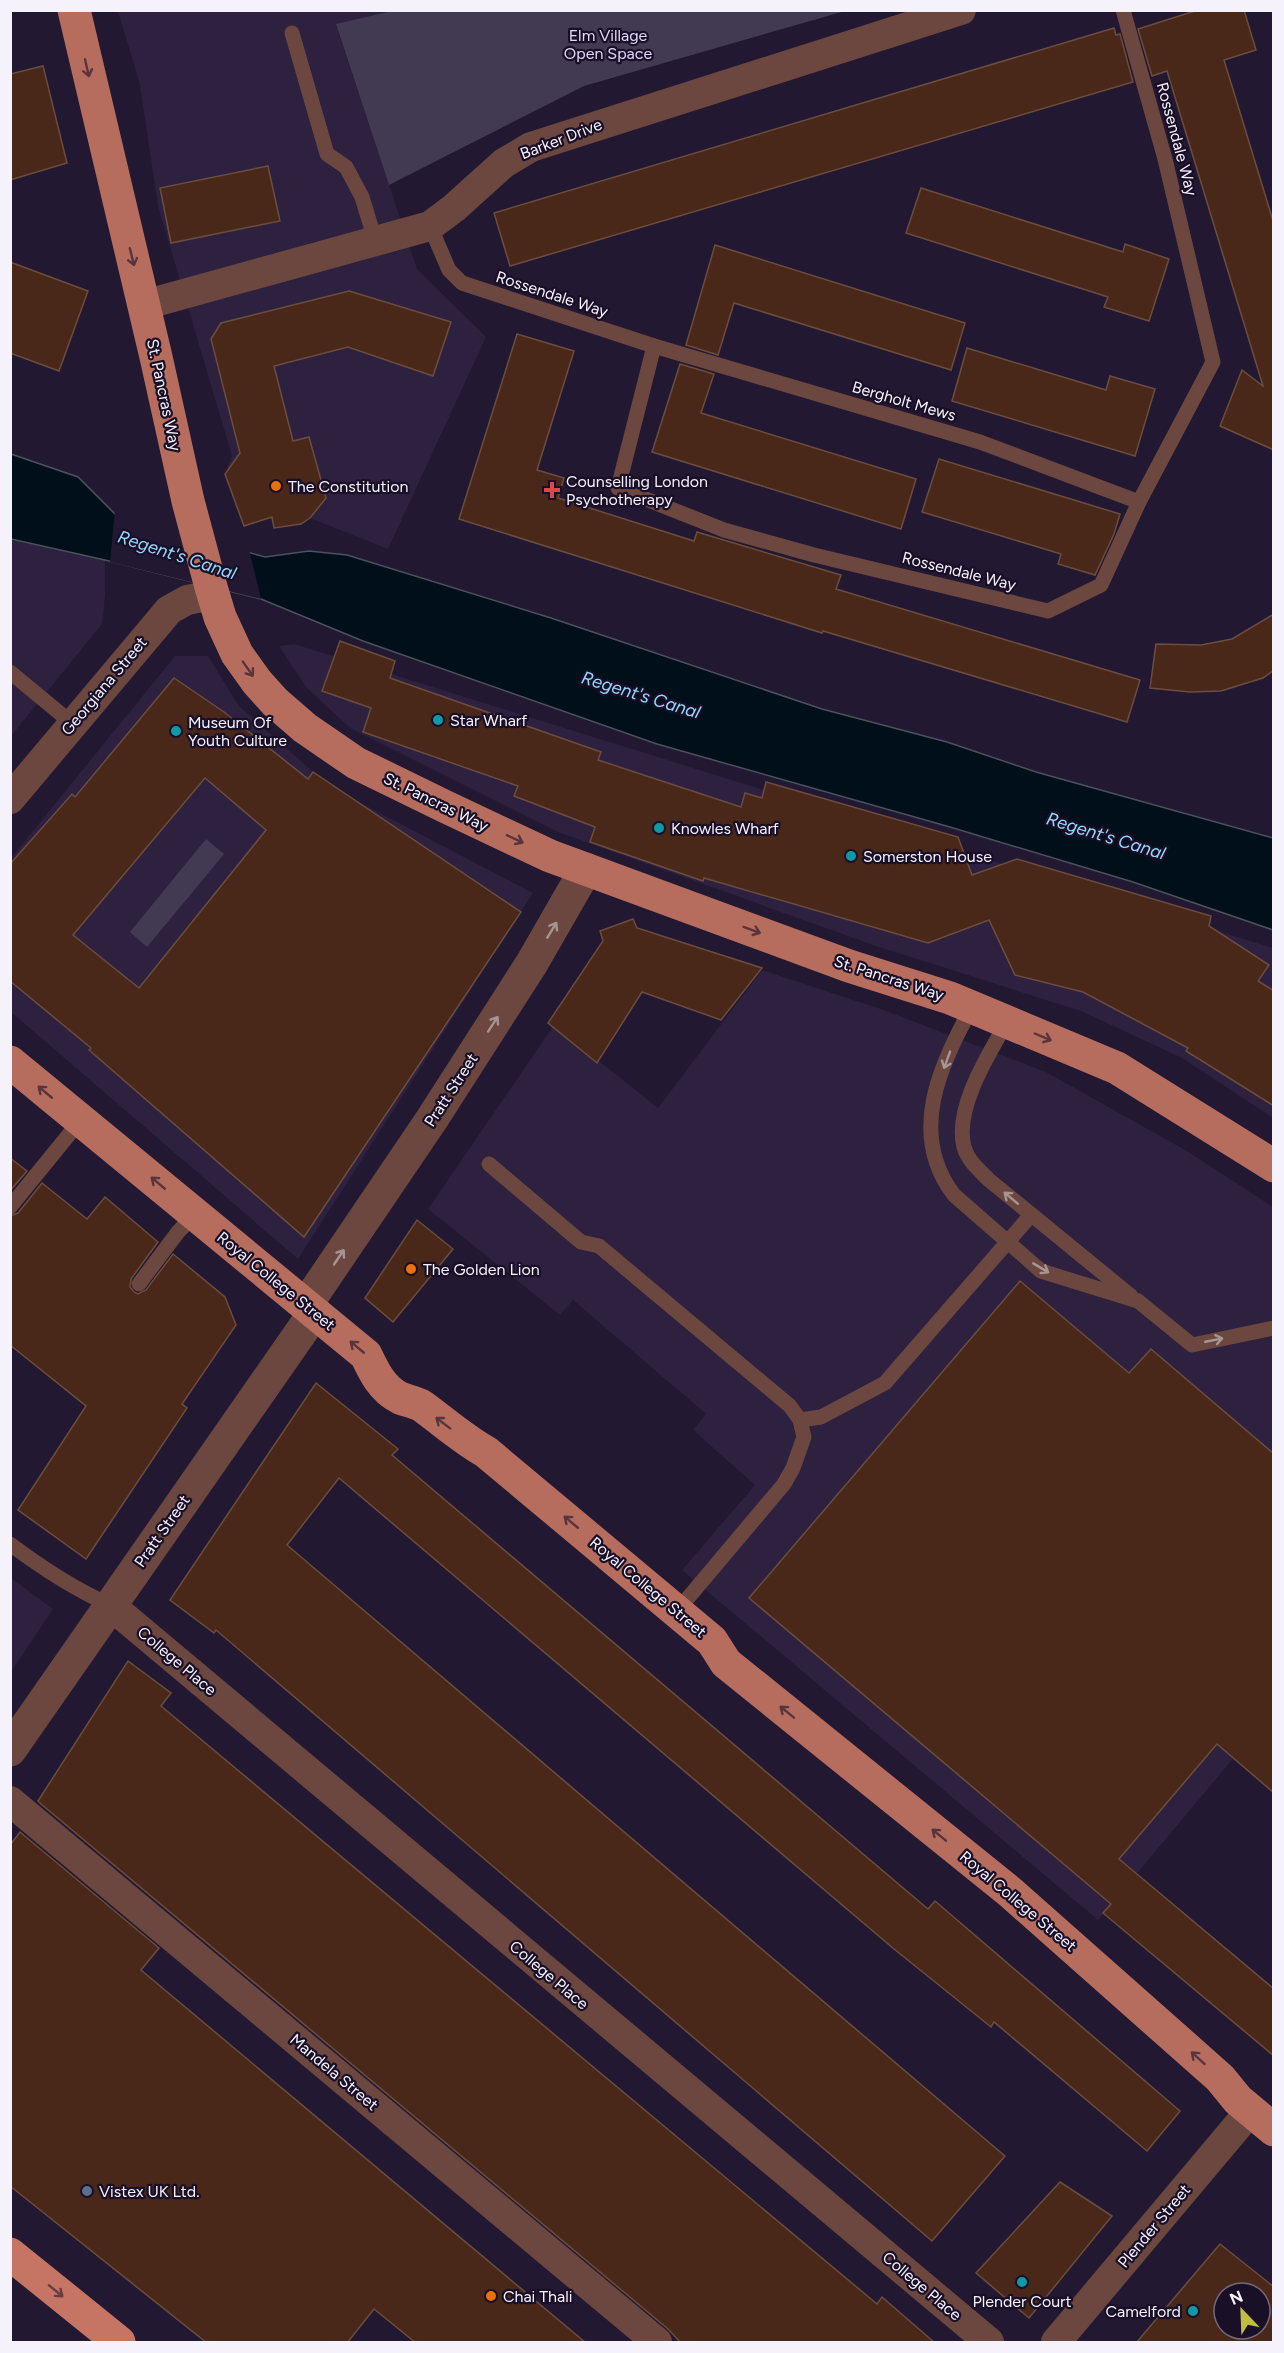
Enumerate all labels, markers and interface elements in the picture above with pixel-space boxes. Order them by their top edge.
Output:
park label: Elm Village Open Space [564,26,652,63]
one-way arrow [81,58,93,77]
street label: Rossendale Way [1153,80,1201,198]
street label: Barker Drive [517,115,605,163]
one-way arrow [126,247,138,266]
street label: Rossendale Way [494,267,611,321]
street label: St. Pancras Way [143,337,185,453]
street label: Bergholt Mews [850,377,958,425]
place label: Counselling London Psychotherapy [566,472,708,509]
place label: The Constitution [288,477,408,496]
marker: The Constitution [269,479,283,493]
marker: Counselling London Psychotherapy [543,481,561,499]
water label: Regent's Canal [115,526,240,585]
street label: Rossendale Way [900,548,1019,594]
street label: Georgiana Street [57,633,151,739]
one-way arrow [242,660,254,676]
water label: Regent's Canal [579,666,704,724]
place label: Star Wharf [450,711,527,730]
place label: Museum Of Youth Culture [188,713,287,750]
marker: Star Wharf [431,713,445,727]
marker: Museum Of Youth Culture [169,724,183,738]
street label: St. Pancras Way [381,768,492,836]
water label: Regent's Canal [1044,807,1169,865]
place label: Knowles Wharf [671,819,779,838]
marker: Knowles Wharf [652,821,666,835]
one-way arrow [505,834,523,846]
place label: Somerston House [863,847,992,866]
marker: Somerston House [844,849,858,863]
one-way arrow [546,922,558,939]
one-way arrow [742,925,761,936]
street label: St. Pancras Way [832,951,947,1005]
one-way arrow [487,1016,499,1033]
one-way arrow [1033,1032,1052,1043]
street label: Pratt Street [420,1050,482,1130]
one-way arrow [940,1050,951,1069]
one-way arrow [37,1085,53,1098]
one-way arrow [151,1176,166,1190]
one-way arrow [1004,1191,1019,1205]
street label: Royal College Street [213,1228,339,1334]
one-way arrow [332,1248,345,1265]
place label: The Golden Lion [423,1260,540,1279]
marker: The Golden Lion [404,1262,418,1276]
one-way arrow [1032,1263,1049,1275]
one-way arrow [1204,1334,1224,1345]
one-way arrow [349,1341,365,1354]
one-way arrow [436,1417,452,1429]
street label: Pratt Street [130,1491,194,1571]
one-way arrow [563,1516,579,1529]
street label: Royal College Street [586,1533,710,1641]
street label: College Place [134,1623,220,1700]
one-way arrow [779,1706,795,1719]
one-way arrow [931,1828,947,1841]
street label: Royal College Street [956,1847,1080,1955]
street label: College Place [506,1937,592,2014]
street label: Mandela Street [286,2030,382,2114]
one-way arrow [1190,2051,1205,2065]
street label: Plender Street [1114,2181,1194,2271]
place label: Vistex UK Ltd. [99,2182,200,2201]
marker: Vistex UK Ltd. [80,2184,94,2198]
street label: College Place [879,2248,965,2325]
marker: Plender Court [1015,2275,1029,2289]
north arrow [1212,2281,1272,2341]
one-way arrow [48,2285,64,2298]
text: N [1227,2286,1246,2309]
place label: Chai Thali [503,2287,572,2306]
marker: Chai Thali [484,2289,498,2303]
place label: Plender Court [972,2292,1072,2311]
place label: Camelford [1106,2302,1181,2321]
marker: Camelford [1186,2304,1200,2318]

